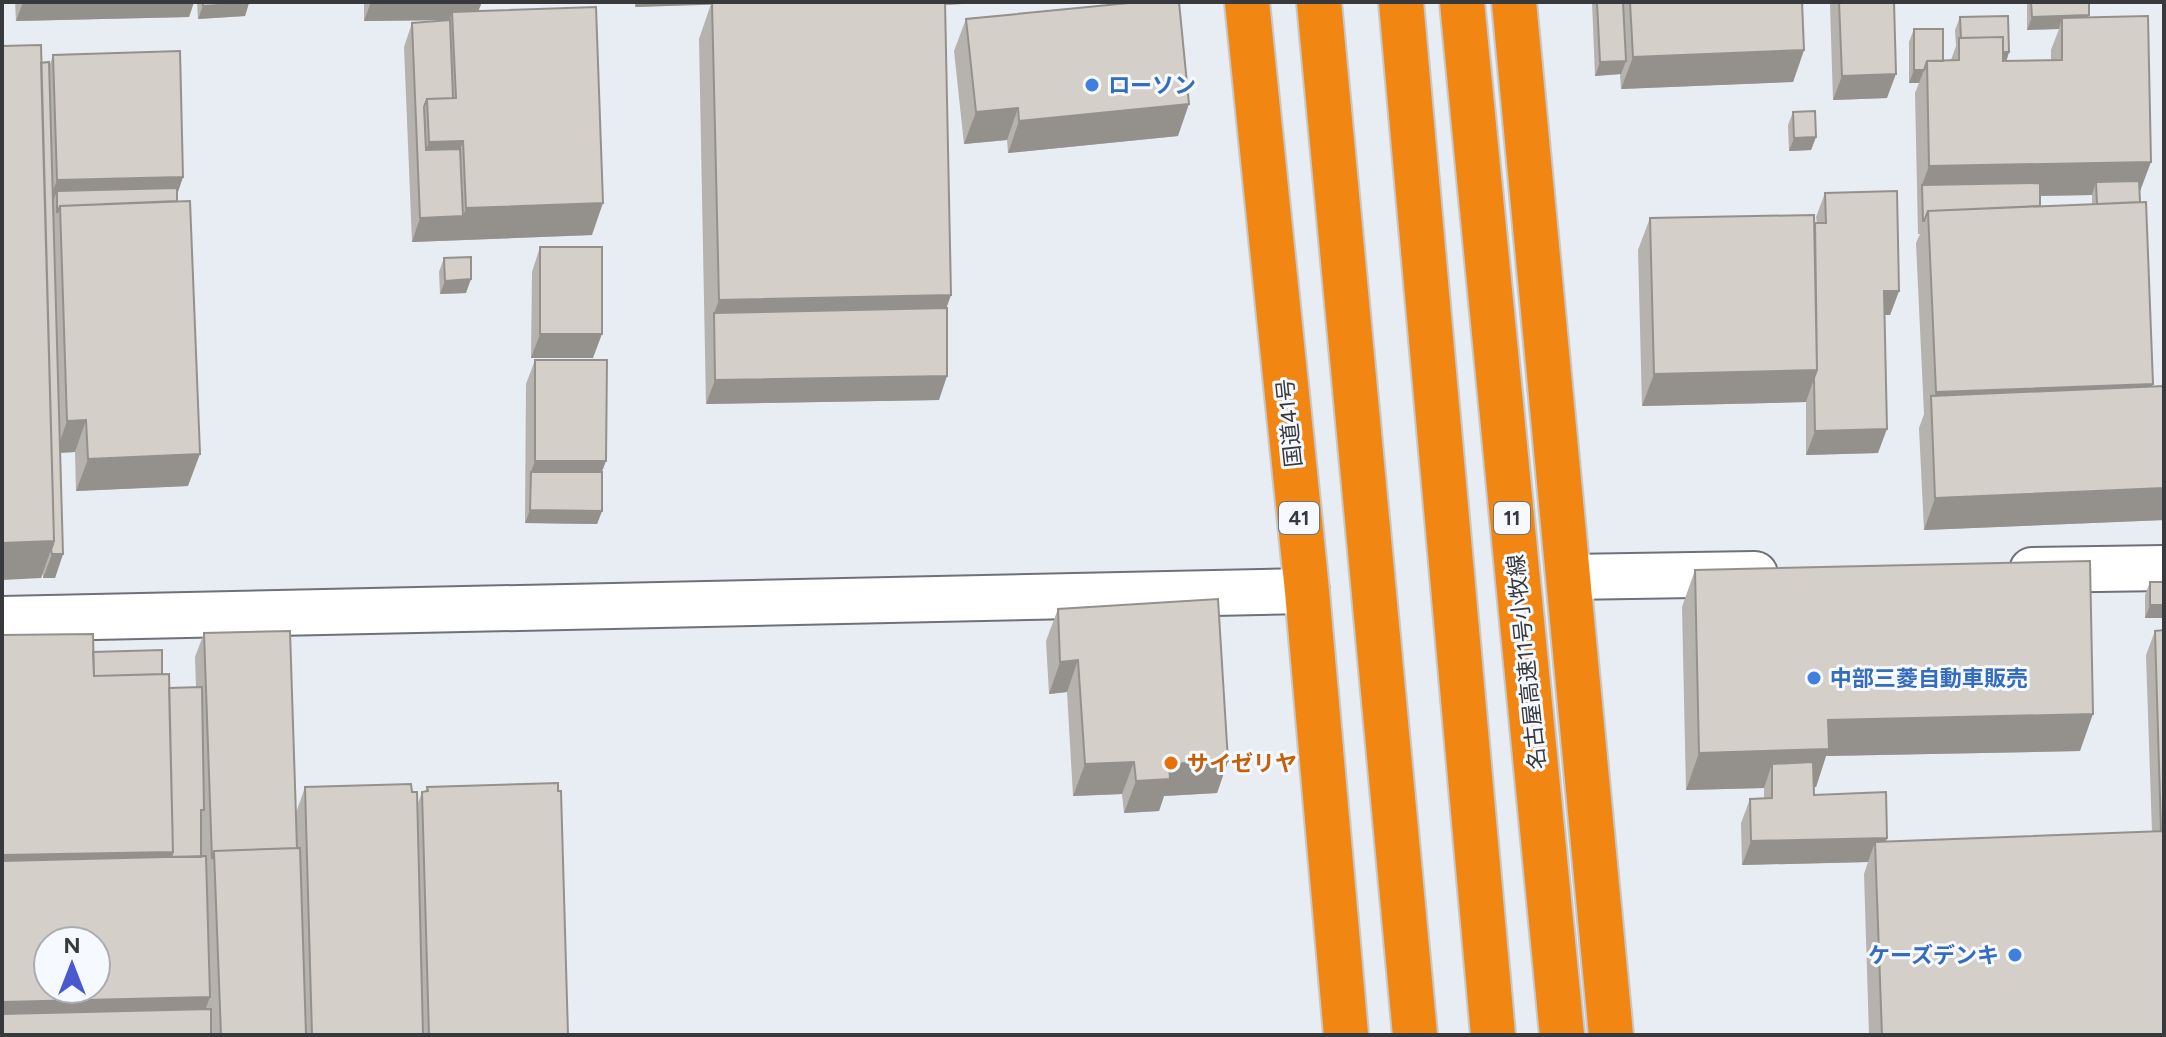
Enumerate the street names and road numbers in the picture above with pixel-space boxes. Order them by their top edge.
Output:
street label: 国道41号 [1271,377,1308,468]
road number: 41 [1279,502,1319,534]
road number: 11 [1494,502,1530,534]
street label: 名古屋高速11号小牧線 [1502,553,1551,771]

